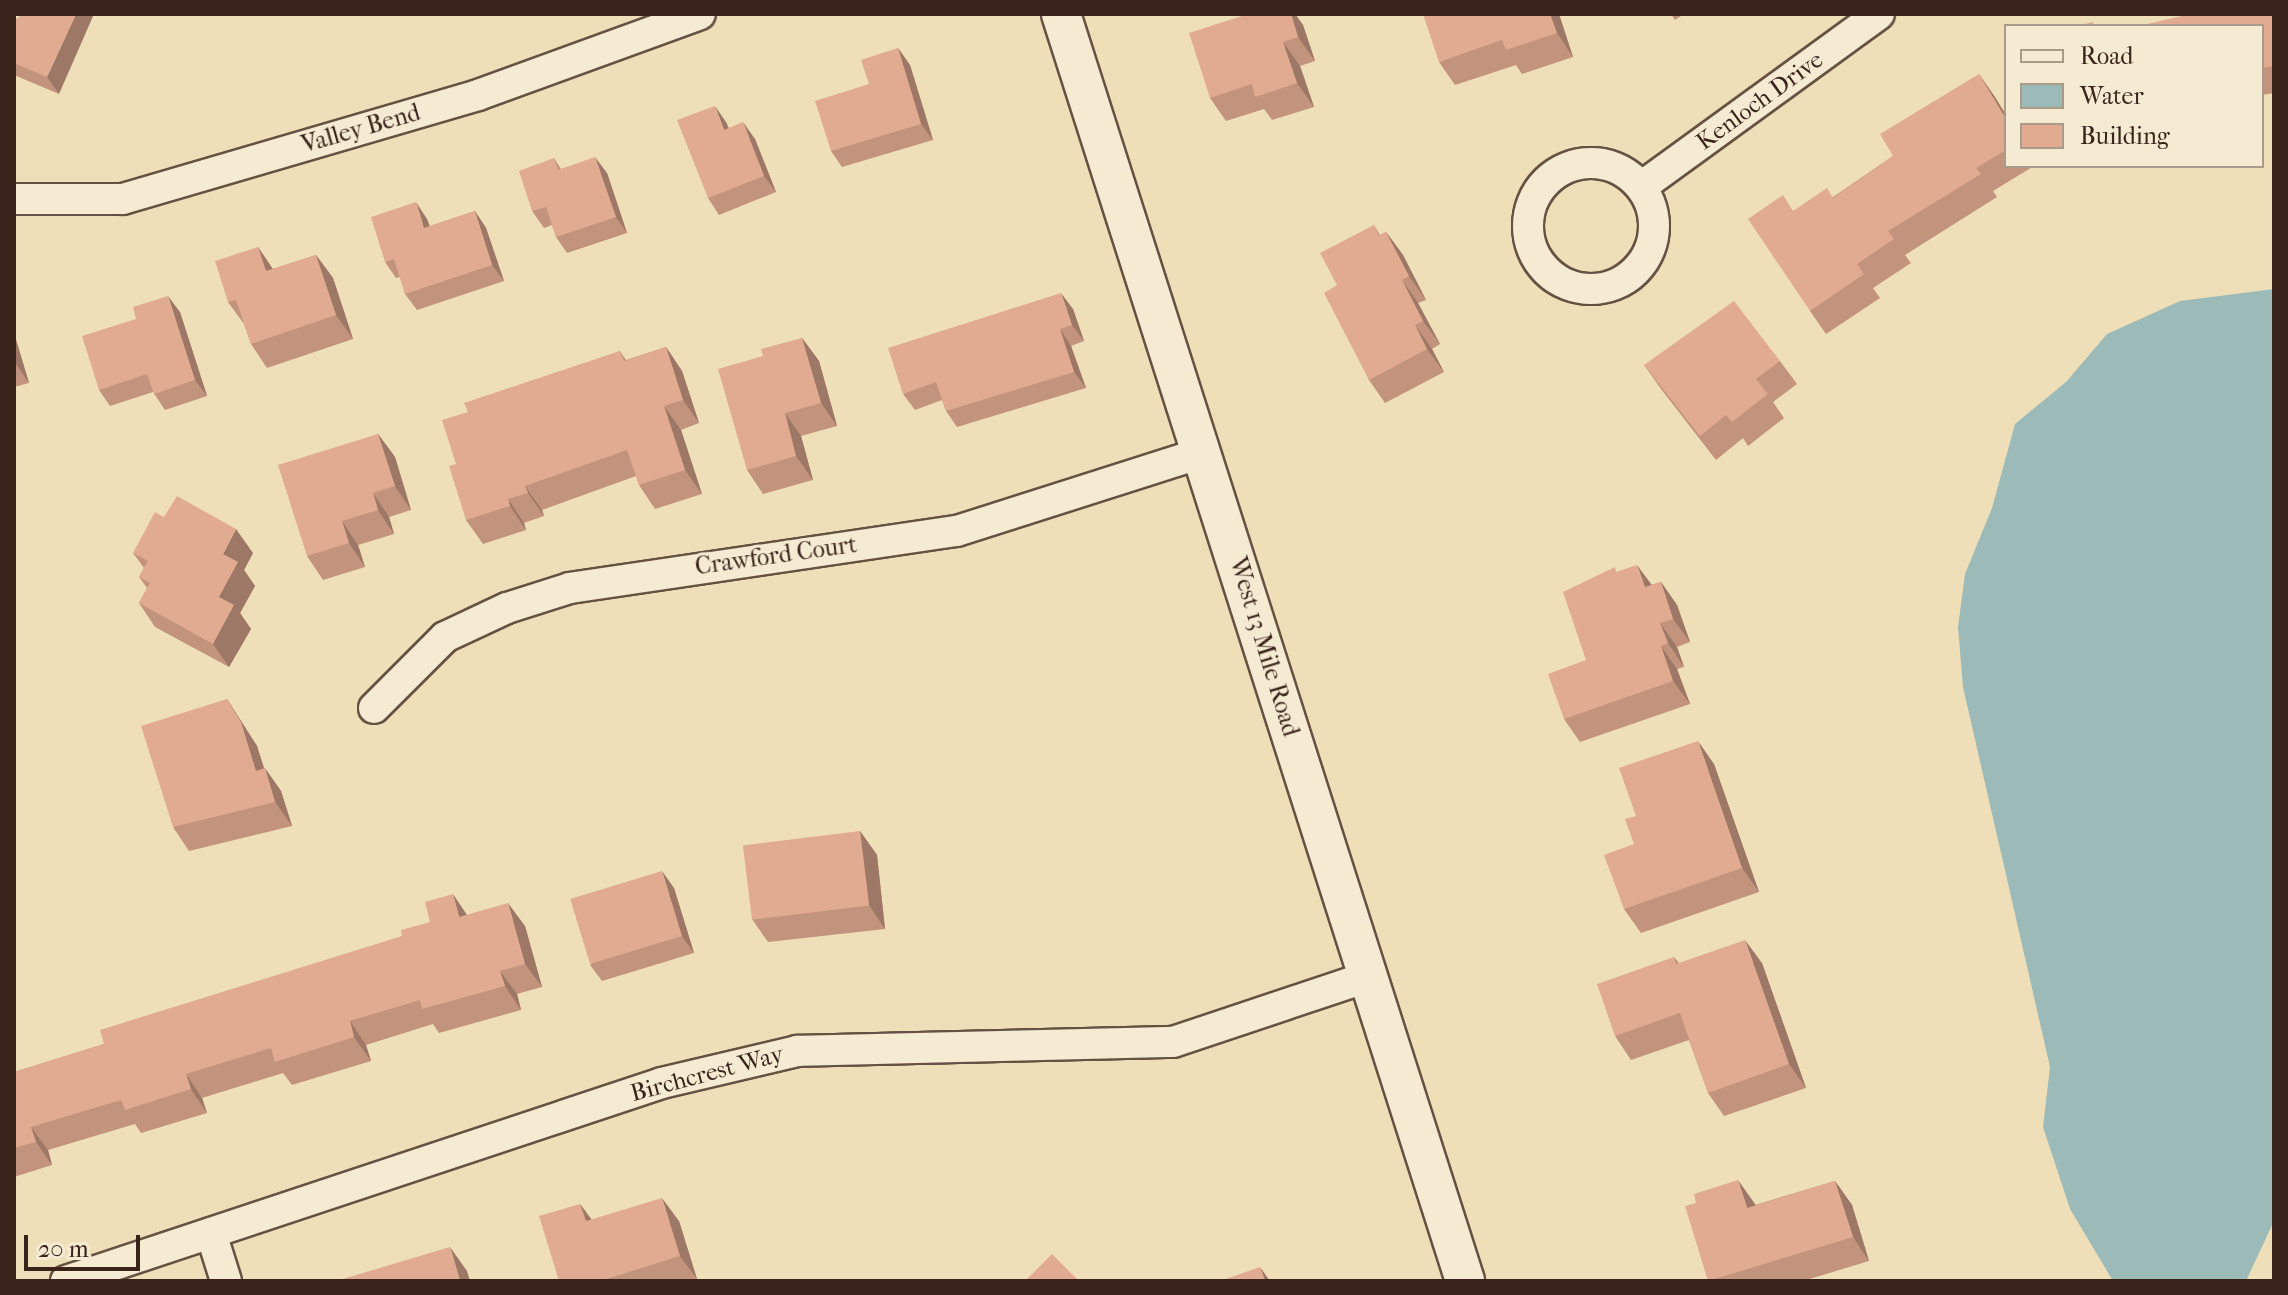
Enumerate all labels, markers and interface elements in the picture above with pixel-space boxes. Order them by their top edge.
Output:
legend [2004,24,2264,168]
text: Road [2080,42,2133,70]
street label: Kenloch Drive [1691,45,1829,157]
text: Water [2080,82,2144,110]
street label: Valley Bend [298,98,424,160]
text: Building [2080,122,2170,150]
street label: Crawford Court [693,530,859,582]
street label: West 13 Mile Road [1223,554,1305,740]
street label: Birchcrest Way [627,1040,787,1108]
scale bar [28,1219,144,1269]
text: 20 m [38,1235,89,1263]

